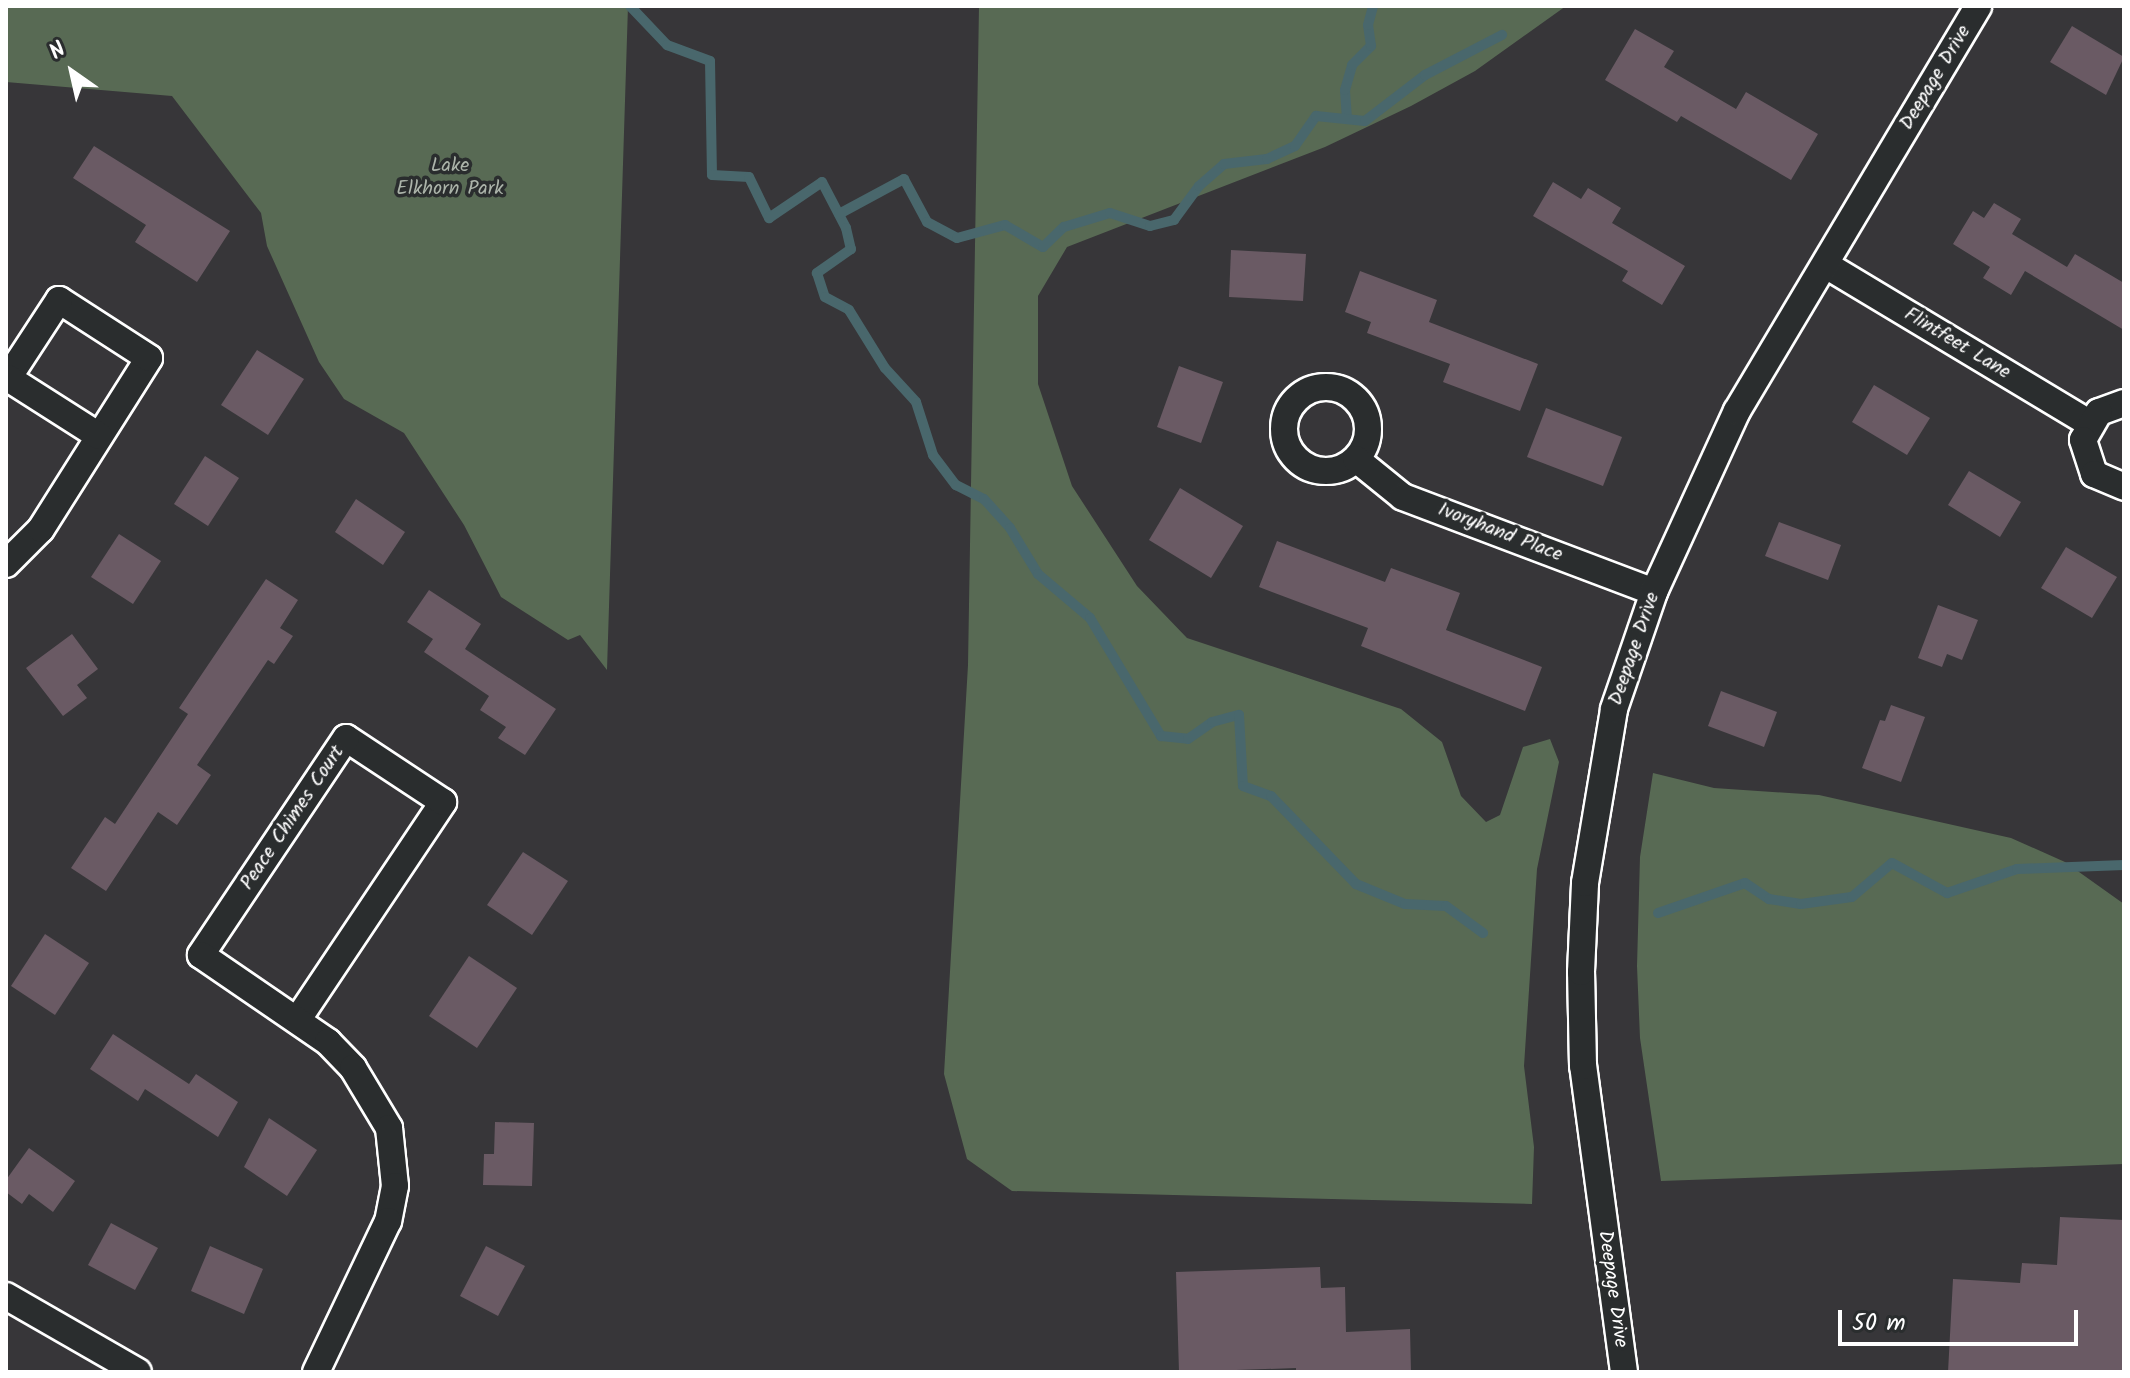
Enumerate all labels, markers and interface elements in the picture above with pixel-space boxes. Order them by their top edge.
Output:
street label: Deepage Drive [1895,21,1977,135]
north arrow [32,32,112,112]
text: N [43,33,74,70]
park label: Lake Elkhorn Park [396,155,504,202]
street label: Flintfeet Lane [1899,303,2015,385]
street label: Ivoryhand Place [1434,498,1566,568]
street label: Deepage Drive [1604,589,1666,709]
street label: Peace Chimes Court [236,741,350,895]
street label: Deepage Drive [1592,1229,1632,1349]
scale bar [1842,1294,2082,1344]
text: 50 m [1852,1304,1906,1343]

